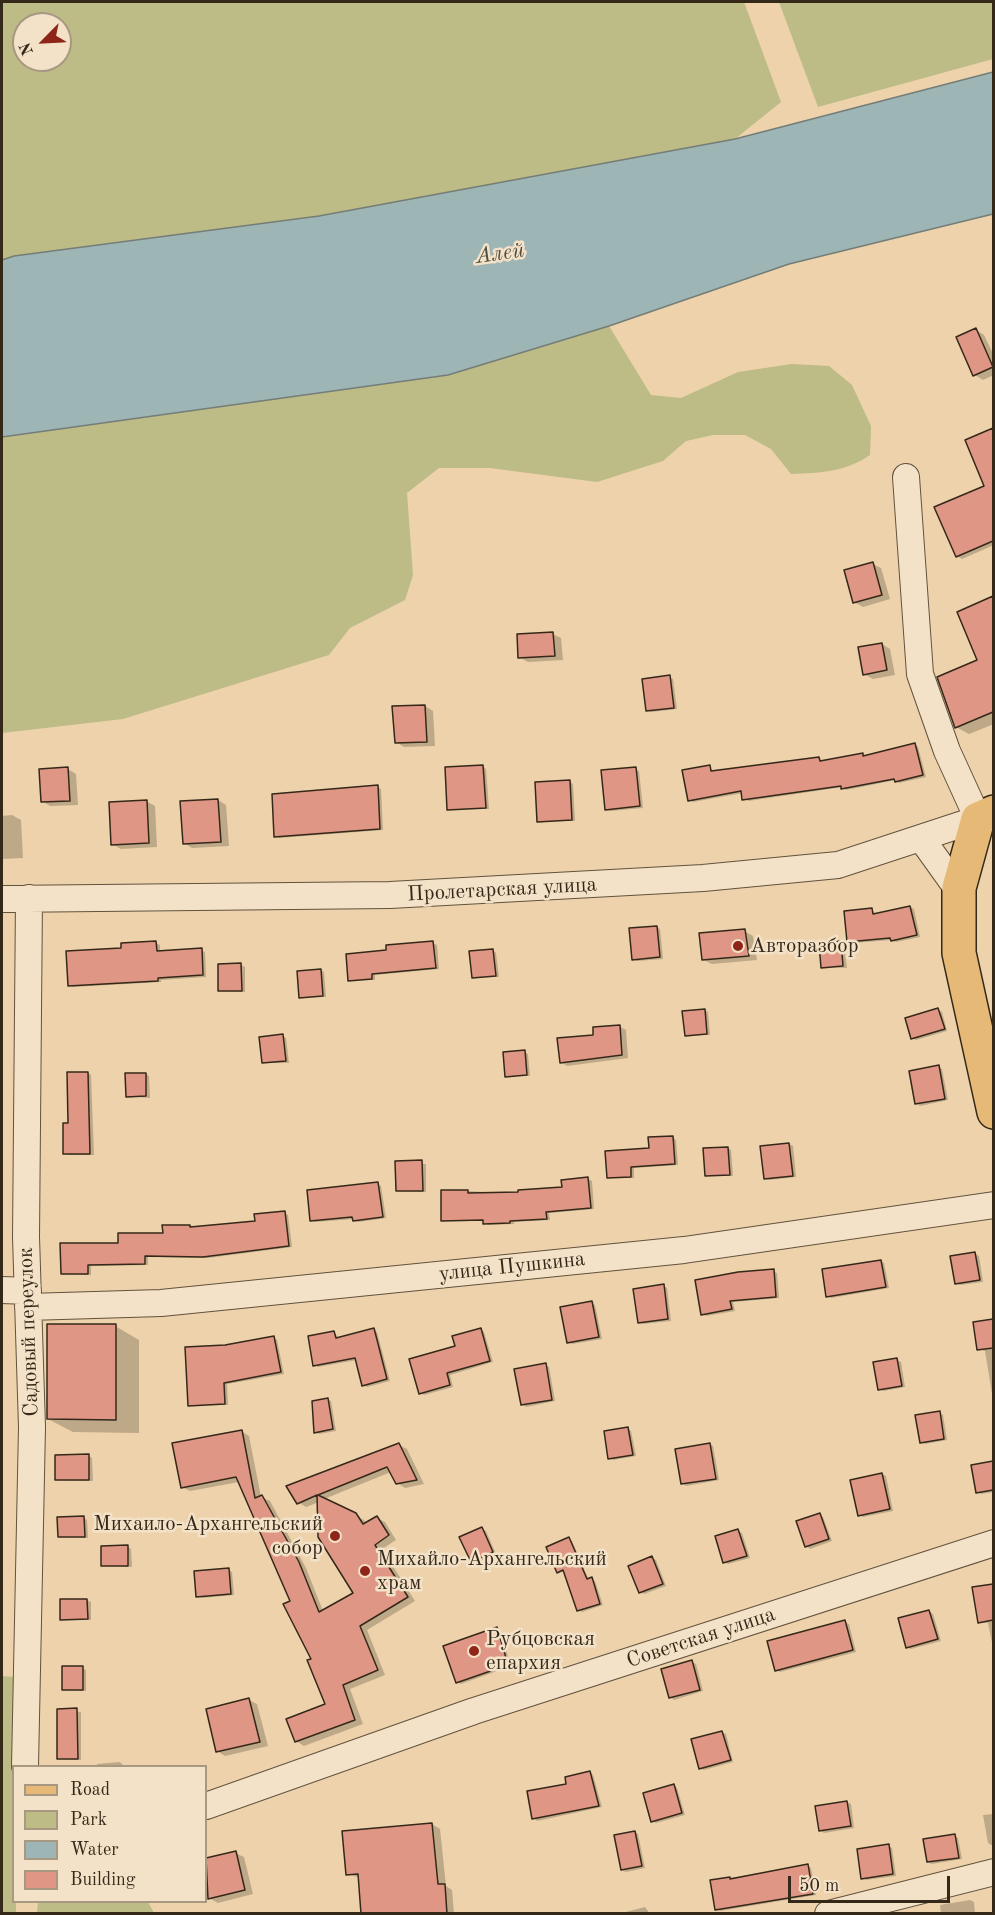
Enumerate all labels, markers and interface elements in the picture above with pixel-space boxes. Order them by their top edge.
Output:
north arrow [12,12,72,72]
text: N [18,40,37,57]
water label: Алей [474,238,526,270]
street label: Пролетарская улица [407,872,597,908]
place label: Авторазбор [750,933,859,959]
marker: Авторазбор [731,939,745,953]
street label: Садовый переулок [13,1247,45,1417]
street label: улица Пушкина [438,1247,586,1287]
place label: Михаило-Архангельский собор [93,1511,323,1561]
marker: Михаило-Архангельский собор [328,1529,342,1543]
place label: Михайло-Архангельский храм [377,1546,607,1596]
marker: Михайло-Архангельский храм [358,1564,372,1578]
street label: Советская улица [624,1602,778,1674]
place label: Рубцовская епархия [486,1626,595,1676]
marker: Рубцовская епархия [467,1644,481,1658]
legend [12,1765,207,1903]
text: Road [70,1781,110,1799]
text: Park [70,1811,107,1829]
text: Water [70,1841,119,1859]
scale bar [791,1864,953,1902]
text: Building [70,1871,135,1889]
text: 50 m [799,1877,839,1895]

